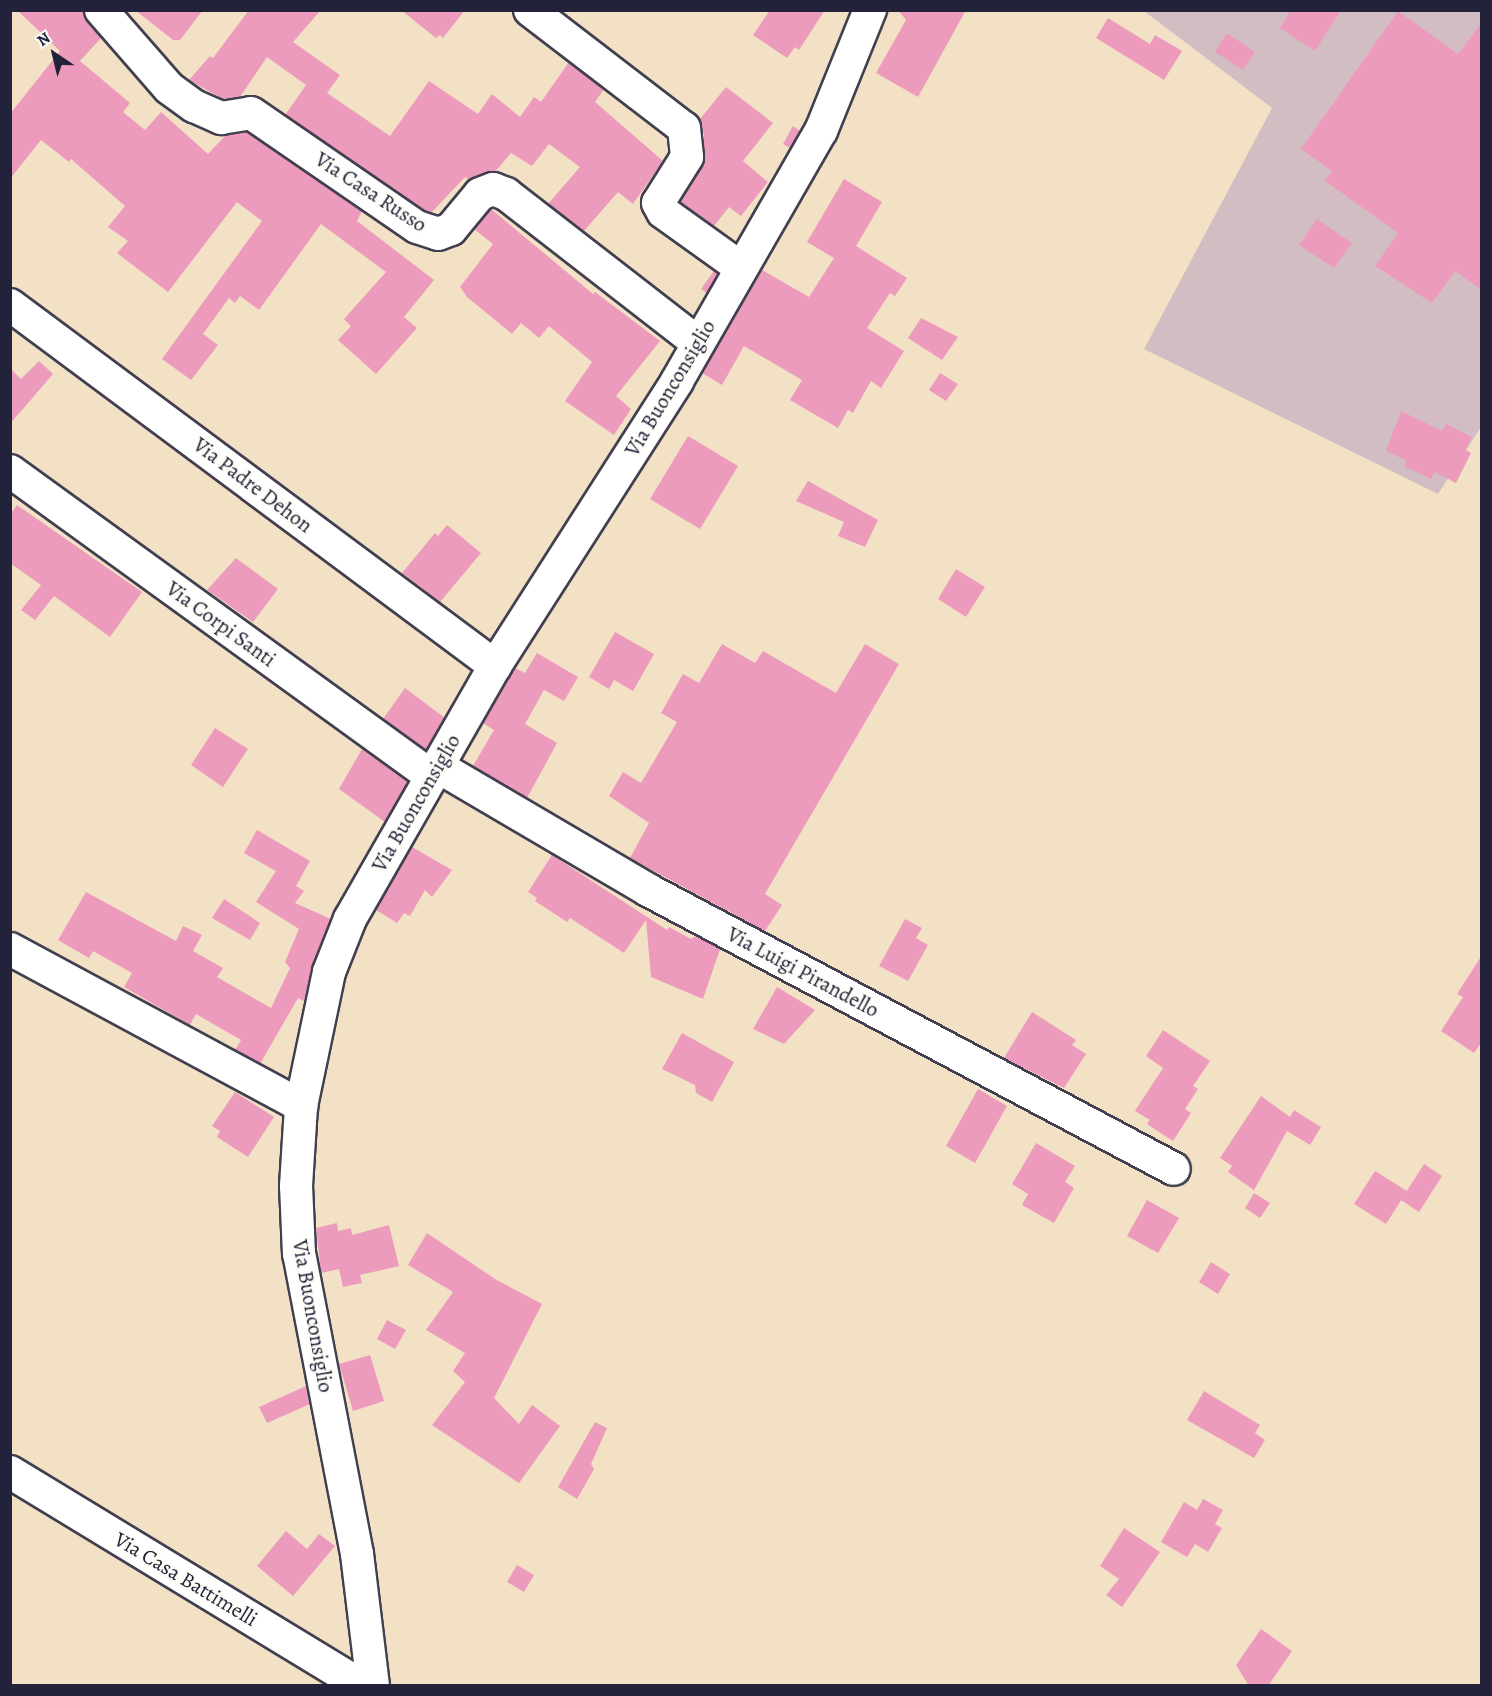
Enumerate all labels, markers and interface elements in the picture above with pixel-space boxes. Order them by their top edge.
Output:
north arrow [24,24,84,84]
text: N [33,27,55,52]
street label: Via Casa Russo [310,147,432,237]
street label: Via Buonconsiglio [619,315,721,461]
street label: Via Padre Dehon [188,432,318,538]
street label: Via Corpi Santi [161,576,281,672]
street label: Via Buonconsiglio [366,730,466,876]
street label: Via Luigi Pirandello [723,921,883,1023]
street label: Via Buonconsiglio [287,1238,339,1394]
street label: Via Casa Battimelli [110,1526,262,1632]

